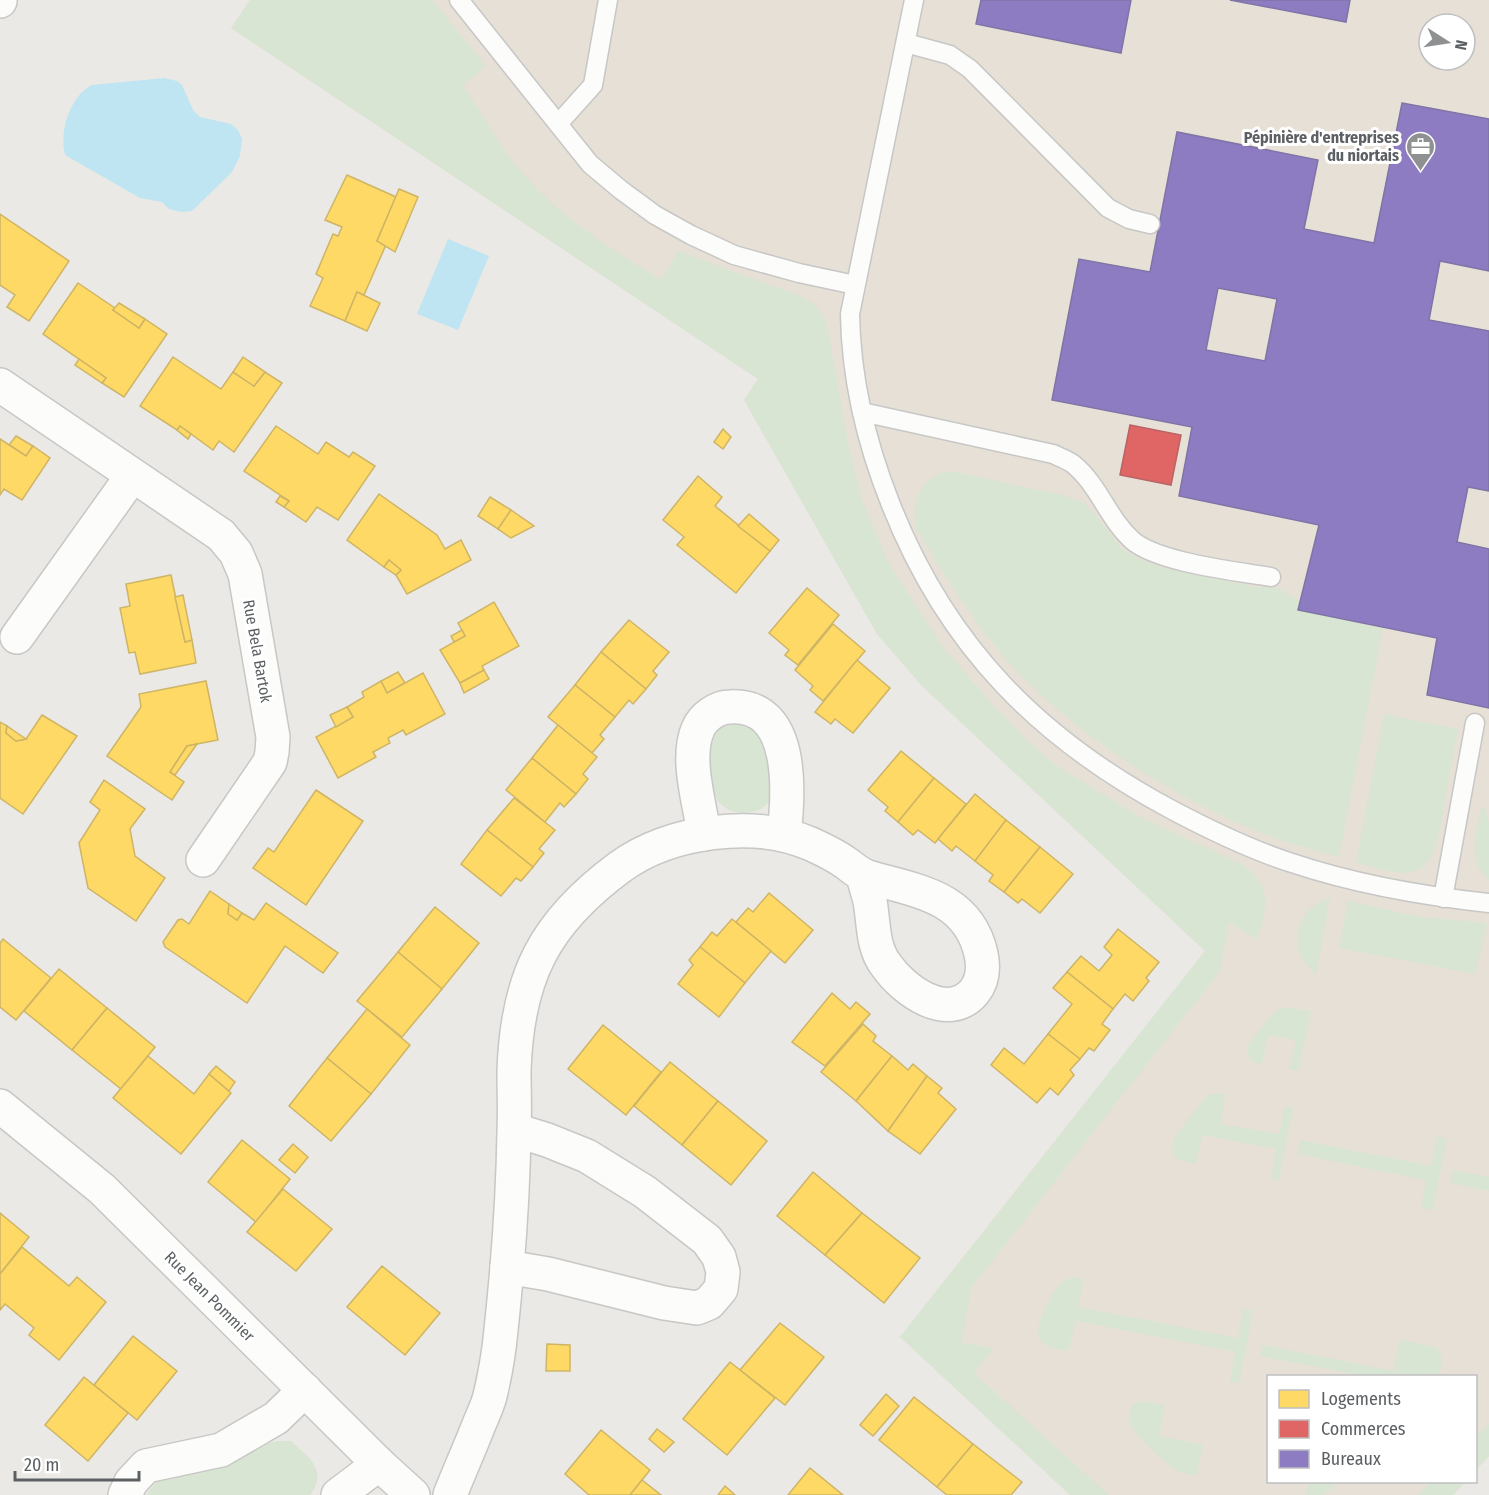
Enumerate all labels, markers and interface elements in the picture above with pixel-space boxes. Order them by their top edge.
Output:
north arrow [1417,12,1477,72]
text: N [1451,38,1471,52]
place label: Pépinière d'entreprises du niortais [1244,128,1399,165]
office icon: Pépinière d'entreprises du niortais [1404,130,1436,172]
street label: Rue Bela Bartok [239,598,276,705]
street label: Rue Jean Pommier [161,1247,259,1346]
legend [1267,1375,1477,1483]
text: Logements [1321,1388,1401,1410]
text: Commerces [1321,1418,1406,1440]
scale bar [15,1444,140,1482]
text: Bureaux [1321,1448,1381,1470]
text: 20 m [24,1454,59,1476]

